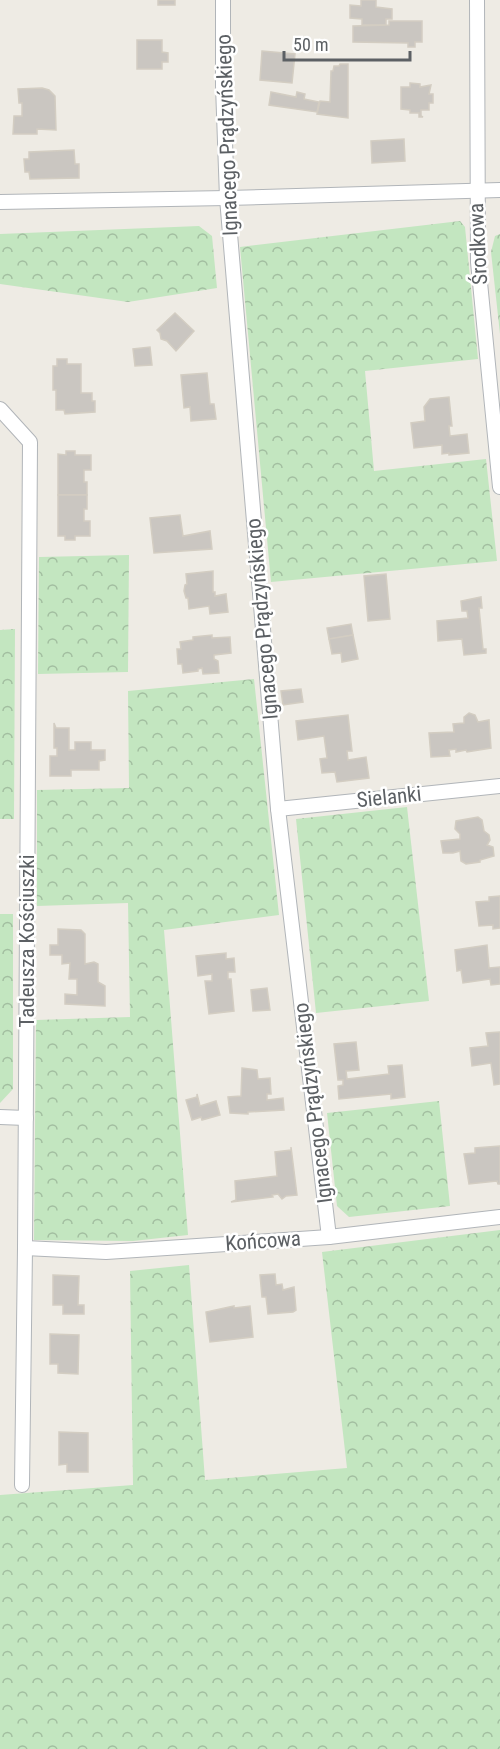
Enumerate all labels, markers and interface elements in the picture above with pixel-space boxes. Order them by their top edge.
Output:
scale bar [284,24,410,62]
street label: Ignacego Prądzyńskiego [211,34,243,236]
text: 50 m [293,34,328,55]
street label: Środkowa [464,203,492,285]
street label: Ignacego Prądzyńskiego [241,517,283,721]
street label: Sielanki [355,782,423,812]
street label: Tadeusza Kościuszki [15,855,39,1027]
street label: Ignacego Prądzyńskiego [289,1001,337,1205]
street label: Końcowa [224,1226,302,1256]

